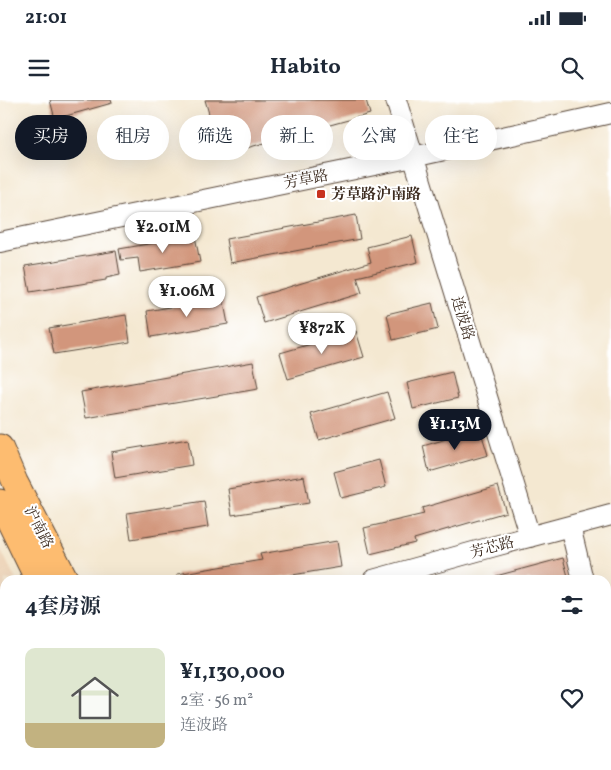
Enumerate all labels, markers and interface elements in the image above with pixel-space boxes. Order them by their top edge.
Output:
text: 21:01 [25,5,67,31]
text: Habito [270,52,341,83]
icon: menu [25,54,53,82]
icon: search [558,54,586,82]
chip: 买房 [15,115,87,160]
chip: 租房 [97,115,169,160]
chip: 筛选 [179,115,251,160]
chip: 新上 [261,115,333,160]
chip: 公寓 [343,115,415,160]
chip: 住宅 [425,115,497,160]
street label: 芳草路 [282,166,330,195]
place label: 芳草路沪南路 [331,185,421,206]
marker: 芳草路沪南路 [315,188,327,200]
pin: ¥2.01M [122,212,204,254]
text: ¥2.01M [136,217,190,239]
pin: ¥1.06M [146,276,228,318]
text: ¥1.06M [159,281,215,303]
street label: 连波路 [445,294,478,343]
pin: ¥872K [287,312,357,355]
text: ¥872K [299,318,345,340]
pin: ¥1.13M [414,408,496,451]
text: ¥1.13M [429,414,481,436]
street label: 沪南路 [18,503,57,553]
street label: 芳芯路 [468,532,517,564]
icon: filters [558,591,586,619]
text: 4套房源 [25,593,101,622]
text: ¥1,130,000 [180,658,285,687]
icon: home [65,668,125,728]
icon: heart [558,684,586,712]
text: 2室 · 56 m² [180,690,253,712]
text: 连波路 [180,715,228,737]

